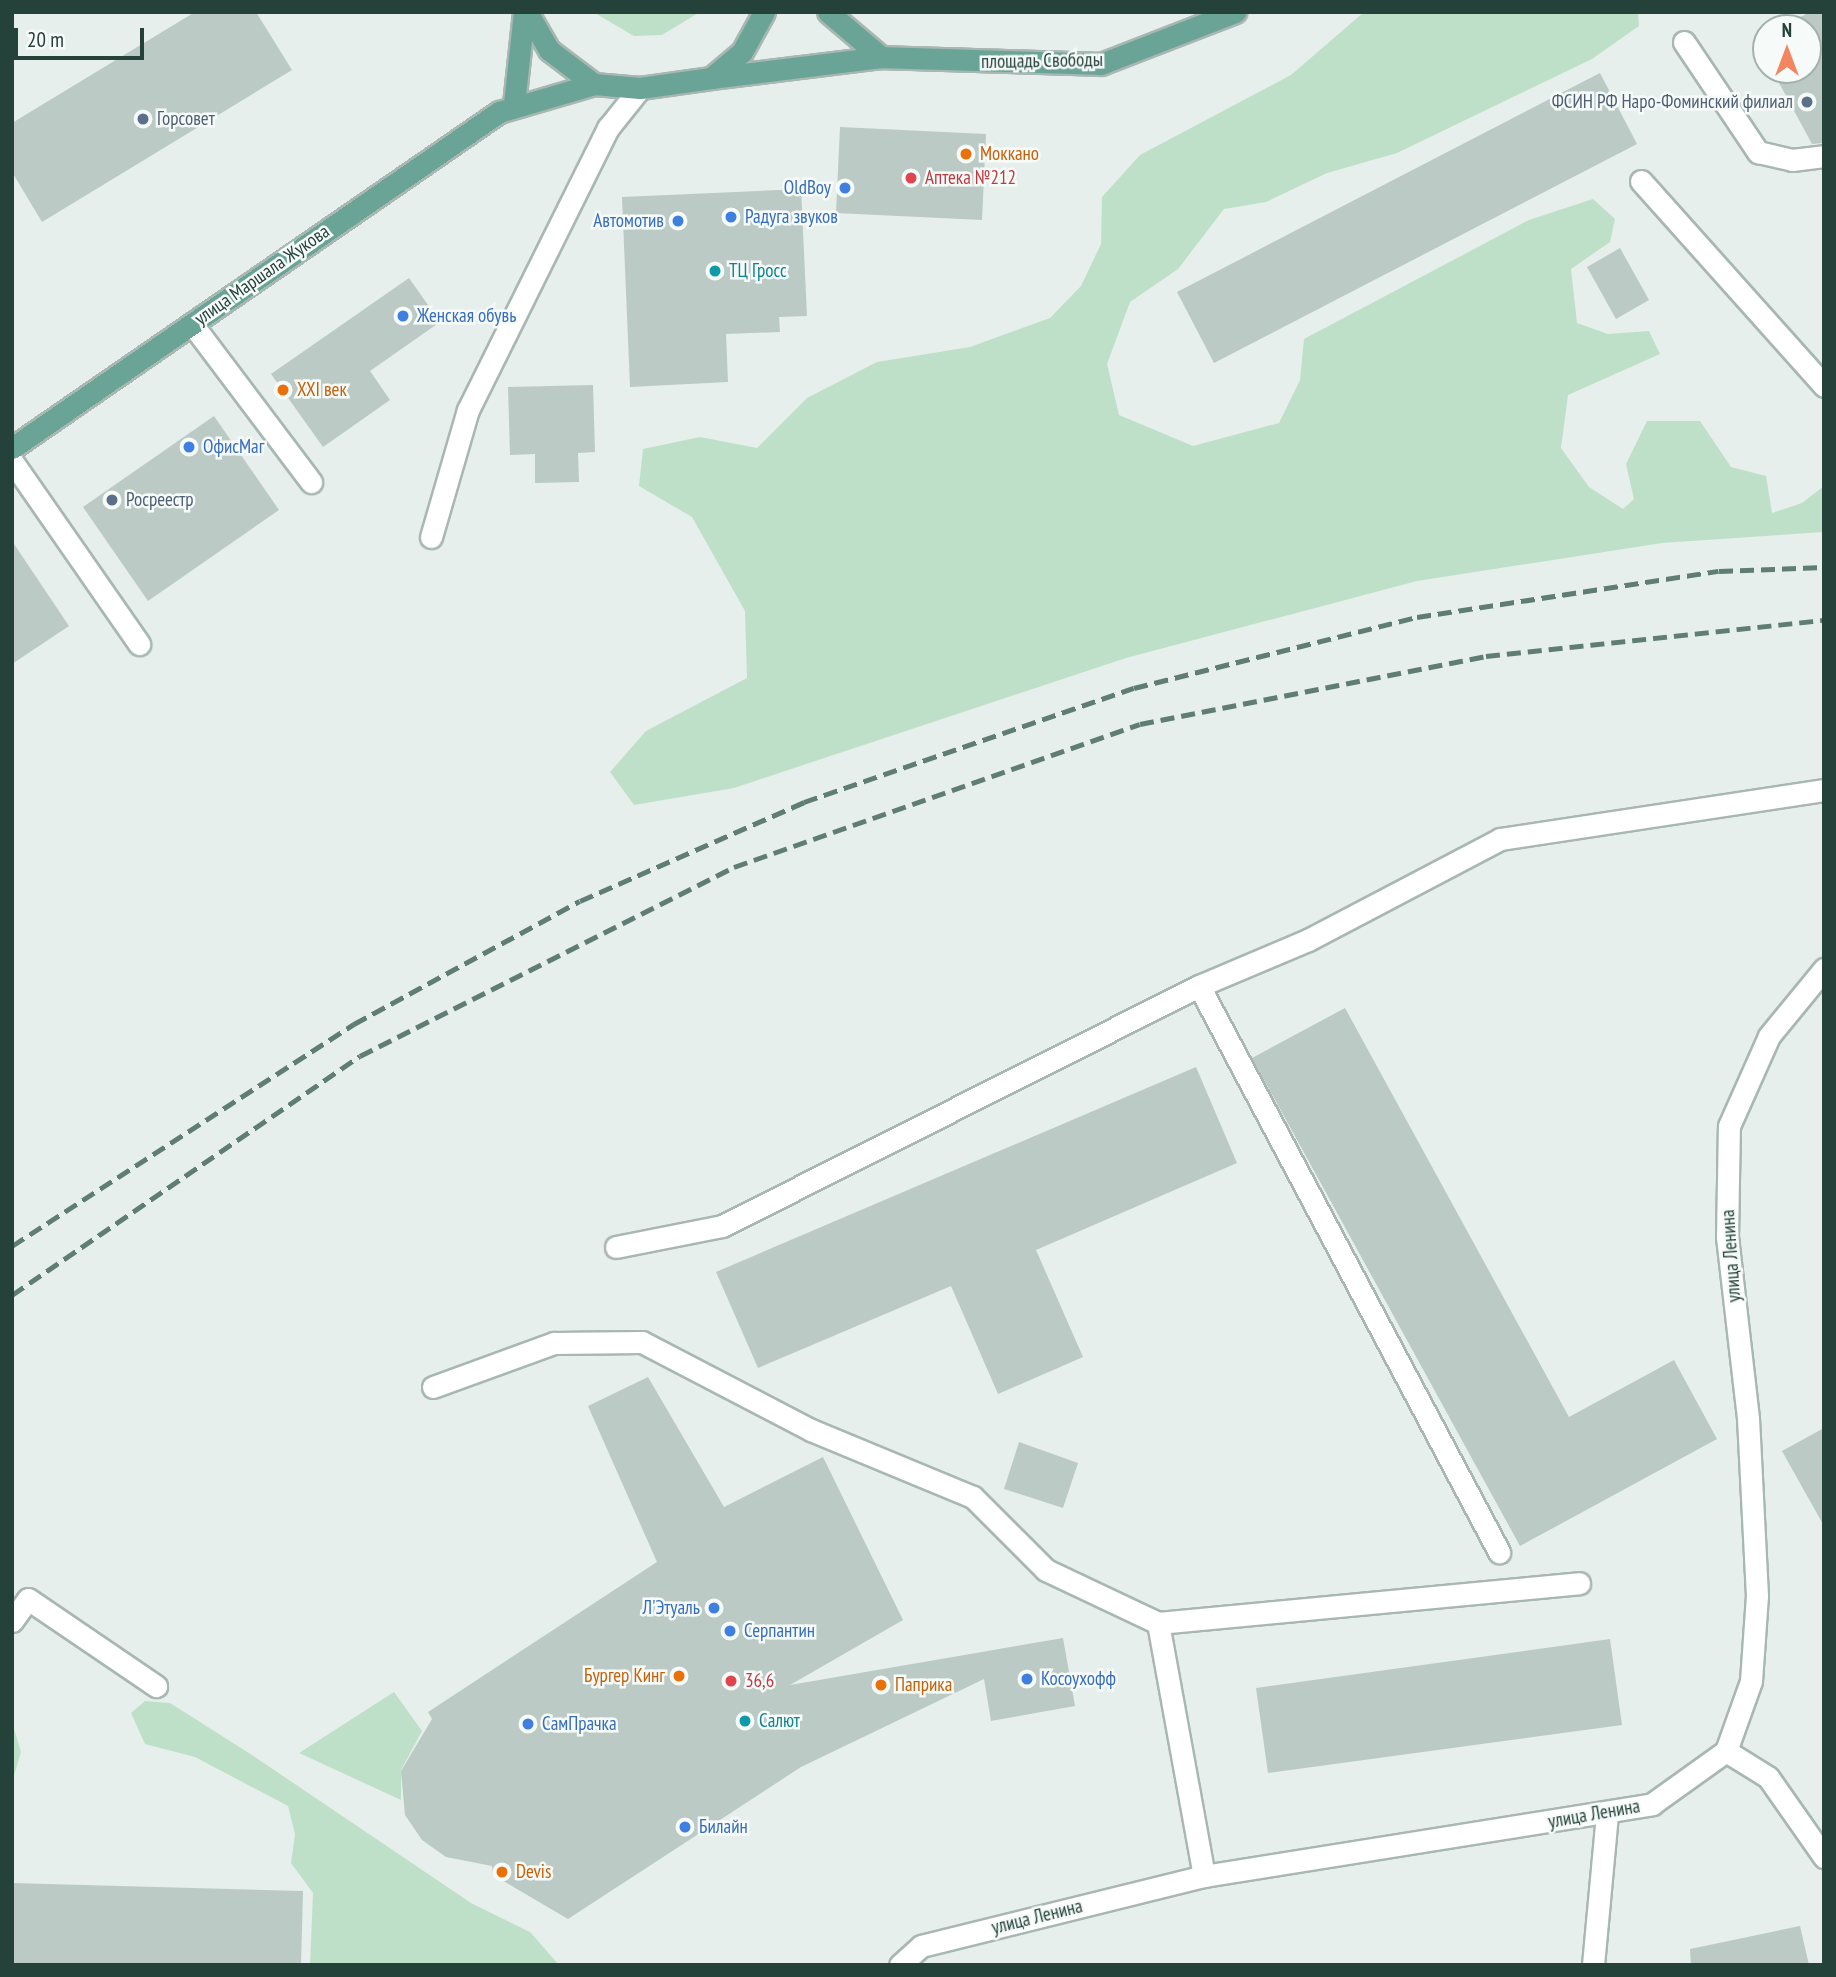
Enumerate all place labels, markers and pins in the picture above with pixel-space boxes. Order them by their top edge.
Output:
place label: ФСИН РФ Наро-Фоминский филиал [1552,91,1793,113]
marker: ФСИН РФ Наро-Фоминский филиал [1799,94,1815,110]
place label: Горсовет [157,108,215,130]
marker: Горсовет [135,111,151,127]
place label: Моккано [980,143,1039,165]
marker: Моккано [958,146,974,162]
place label: Аптека №212 [925,167,1016,189]
marker: Аптека №212 [903,170,919,186]
place label: OldBoy [784,177,831,199]
marker: OldBoy [837,180,853,196]
place label: Радуга звуков [745,206,838,228]
marker: Радуга звуков [723,209,739,225]
place label: Автомотив [593,210,664,232]
marker: Автомотив [670,213,686,229]
place label: ТЦ Гросс [729,260,787,282]
marker: ТЦ Гросс [707,263,723,279]
place label: Женская обувь [417,305,516,327]
marker: Женская обувь [395,308,411,324]
place label: XXI век [297,379,347,401]
marker: XXI век [275,382,291,398]
place label: ОфисМаг [203,436,264,458]
marker: ОфисМаг [181,439,197,455]
place label: Росреестр [126,489,194,511]
marker: Росреестр [104,492,120,508]
place label: Л'Этуаль [642,1597,700,1619]
marker: Л'Этуаль [706,1600,722,1616]
place label: Серпантин [744,1620,815,1642]
marker: Серпантин [722,1623,738,1639]
place label: Бургер Кинг [584,1665,665,1687]
marker: Бургер Кинг [671,1668,687,1684]
place label: Косоухофф [1041,1668,1116,1690]
place label: 36,6 [745,1670,774,1692]
marker: Косоухофф [1019,1671,1035,1687]
marker: 36,6 [723,1673,739,1689]
place label: Паприка [895,1674,952,1696]
marker: Паприка [873,1677,889,1693]
place label: Салют [759,1710,800,1732]
place label: СамПрачка [542,1713,617,1735]
marker: Салют [737,1713,753,1729]
marker: СамПрачка [520,1716,536,1732]
place label: Билайн [699,1816,748,1838]
marker: Билайн [677,1819,693,1835]
place label: Devis [516,1861,551,1883]
marker: Devis [494,1864,510,1880]

